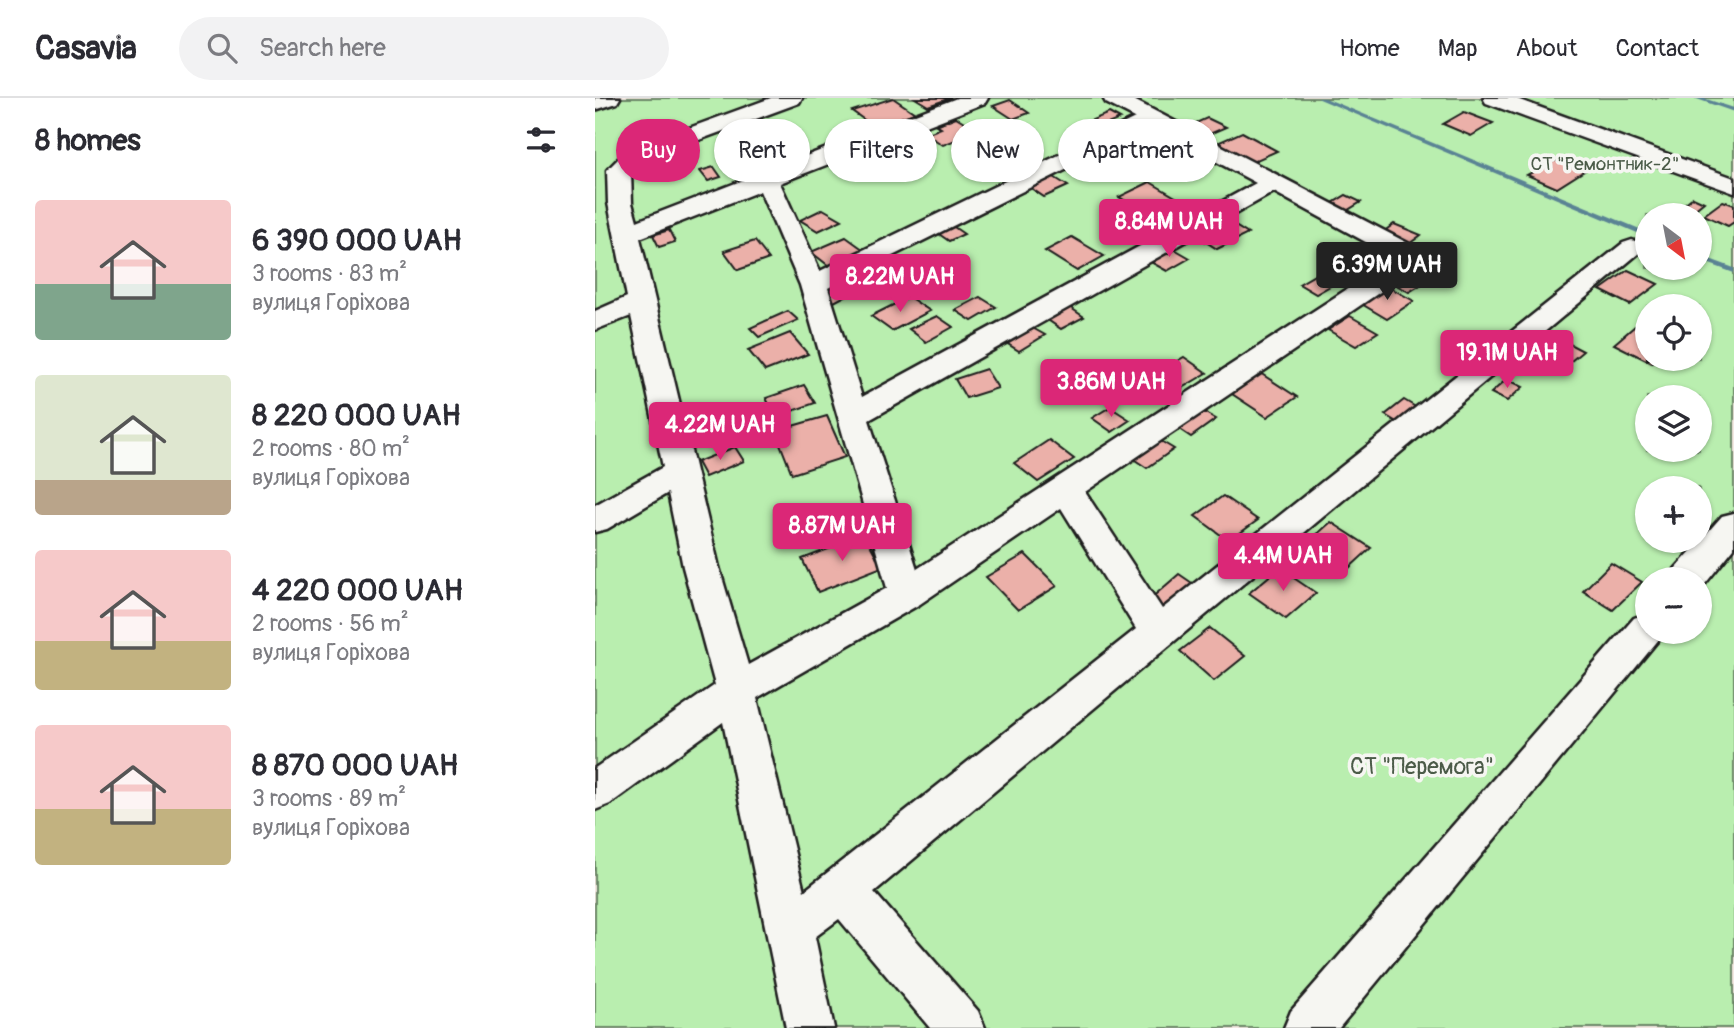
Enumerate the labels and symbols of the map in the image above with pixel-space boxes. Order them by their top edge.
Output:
park label: СТ "Ремонтник-2" [1531,152,1679,176]
pin: 8.84M UAH [1089,200,1249,259]
north arrow [1635,203,1711,280]
pin: 6.39M UAH [1307,242,1467,302]
pin: 8.22M UAH [820,254,980,314]
pin: 19.1M UAH [1427,330,1587,390]
pin: 3.86M UAH [1031,360,1191,419]
pin: 4.22M UAH [640,402,800,462]
pin: 8.87M UAH [762,504,922,563]
pin: 4.4M UAH [1211,533,1355,593]
park label: СТ "Перемога" [1350,752,1494,781]

